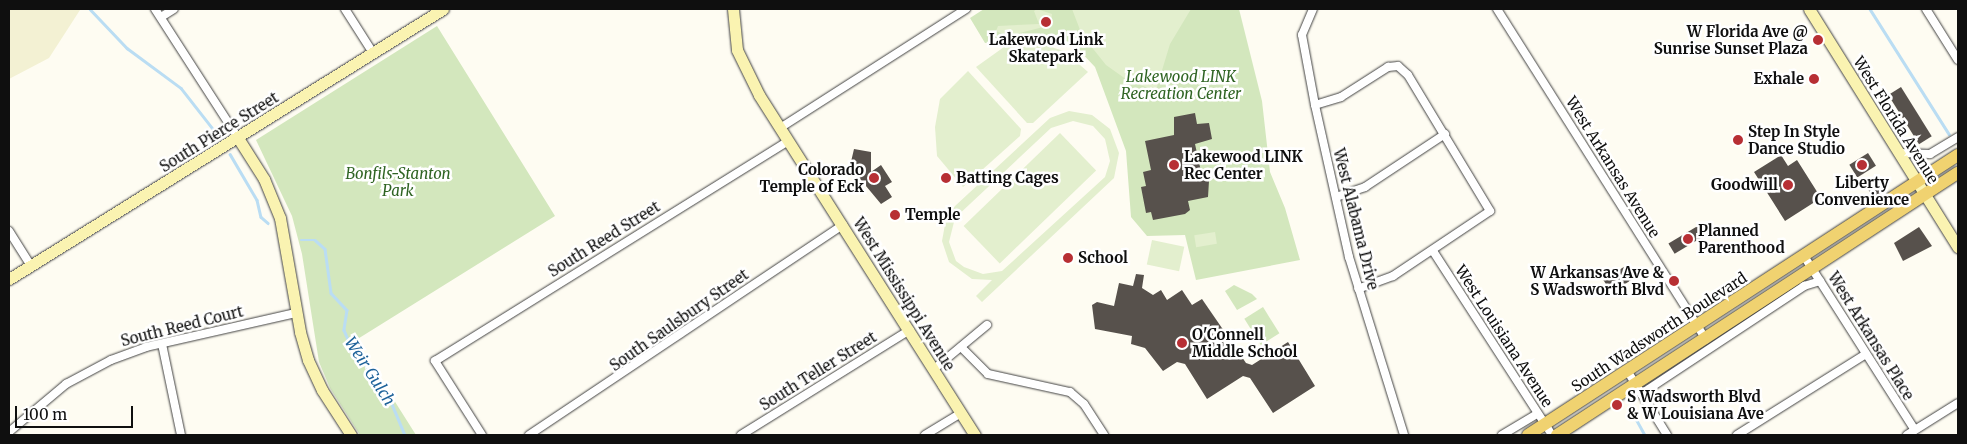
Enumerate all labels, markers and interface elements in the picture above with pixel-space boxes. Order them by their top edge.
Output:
marker: Lakewood Link Skatepark [1040,16,1052,28]
place label: W Florida Ave @ Sunrise Sunset Plaza [1654,22,1808,57]
place label: Lakewood Link Skatepark [989,30,1103,65]
marker: W Florida Ave @ Sunrise Sunset Plaza [1812,34,1824,46]
street label: West Florida Avenue [1850,53,1942,187]
park label: Lakewood LINK Recreation Center [1121,67,1241,102]
place label: Exhale [1754,70,1804,88]
marker: Exhale [1808,73,1820,85]
street label: South Pierce Street [156,88,282,176]
street label: West Arkansas Avenue [1562,93,1664,241]
place label: Step In Style Dance Studio [1748,122,1845,157]
marker: Step In Style Dance Studio [1732,134,1744,146]
street label: West Alabama Drive [1330,146,1382,292]
place label: Lakewood LINK Rec Center [1184,147,1303,182]
marker: Lakewood LINK Rec Center [1168,159,1180,171]
marker: Liberty Convenience [1856,159,1868,171]
place label: Colorado Temple of Eck [759,160,864,195]
park label: Bonfils-Stanton Park [345,164,451,199]
place label: Batting Cages [956,169,1059,187]
marker: Colorado Temple of Eck [868,172,880,184]
marker: Batting Cages [940,172,952,184]
place label: Liberty Convenience [1815,173,1909,208]
place label: Goodwill [1711,176,1778,194]
marker: Goodwill [1782,179,1794,191]
street label: South Reed Street [545,197,663,281]
place label: Temple [905,206,960,224]
marker: Temple [889,209,901,221]
street label: West Mississippi Avenue [850,214,958,374]
place label: Planned Parenthood [1698,221,1785,256]
marker: Planned Parenthood [1682,233,1694,245]
place label: School [1078,249,1128,267]
marker: School [1062,252,1074,264]
street label: West Louisiana Avenue [1451,262,1557,410]
place label: W Arkansas Ave & S Wadsworth Blvd [1530,263,1664,298]
street label: South Saulsbury Street [606,265,752,375]
street label: South Wadsworth Boulevard [1568,269,1750,395]
street label: West Arkansas Place [1824,269,1918,403]
marker: W Arkansas Ave & S Wadsworth Blvd [1668,275,1680,287]
street label: South Reed Court [119,302,245,350]
place label: O'Connell Middle School [1192,325,1297,360]
street label: South Teller Street [756,328,880,414]
water label: Weir Gulch [341,333,399,409]
marker: O'Connell Middle School [1176,337,1188,349]
place label: S Wadsworth Blvd & W Louisiana Ave [1627,387,1764,422]
scale bar [18,396,135,428]
marker: S Wadsworth Blvd & W Louisiana Ave [1611,399,1623,411]
text: 100 m [23,405,67,424]

